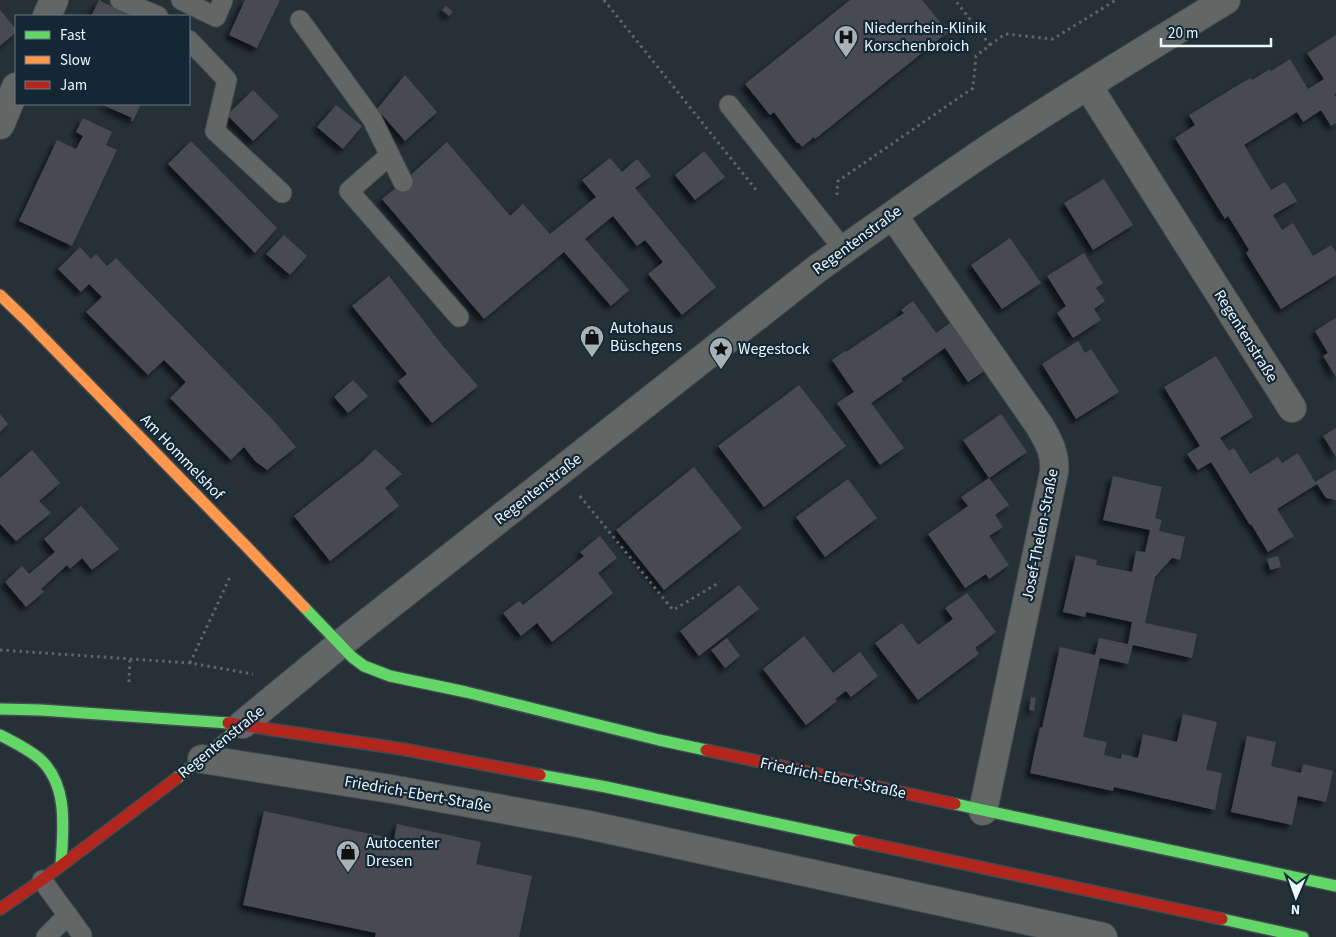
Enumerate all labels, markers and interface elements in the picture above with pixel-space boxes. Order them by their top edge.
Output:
legend [15,15,190,105]
scale bar [1161,15,1271,47]
place label: Niederrhein-Klinik Korschenbroich [864,17,986,57]
text: 20 m [1168,23,1198,44]
hospital icon: Niederrhein-Klinik Korschenbroich [833,24,859,58]
text: Fast [60,25,86,46]
text: Slow [60,50,91,71]
text: Jam [60,75,87,96]
street label: Regentenstraße [808,200,906,280]
street label: Regentenstraße [1209,286,1283,387]
place label: Autohaus Büschgens [610,317,682,357]
shop icon: Autohaus Büschgens [579,324,605,358]
place icon: Wegestock [708,336,734,370]
place label: Wegestock [738,338,810,360]
street label: Am Hommelshof [135,409,230,506]
street label: Regentenstraße [490,448,586,530]
street label: Josef-Thelen-Straße [1016,467,1064,603]
street label: Regentenstraße [173,700,269,784]
street label: Friedrich-Ebert-Straße [758,752,908,804]
street label: Friedrich-Ebert-Straße [343,770,493,818]
place label: Autocenter Dresen [366,832,440,872]
shop icon: Autocenter Dresen [335,839,361,873]
north arrow [1271,872,1321,922]
text: N [1291,899,1301,919]

